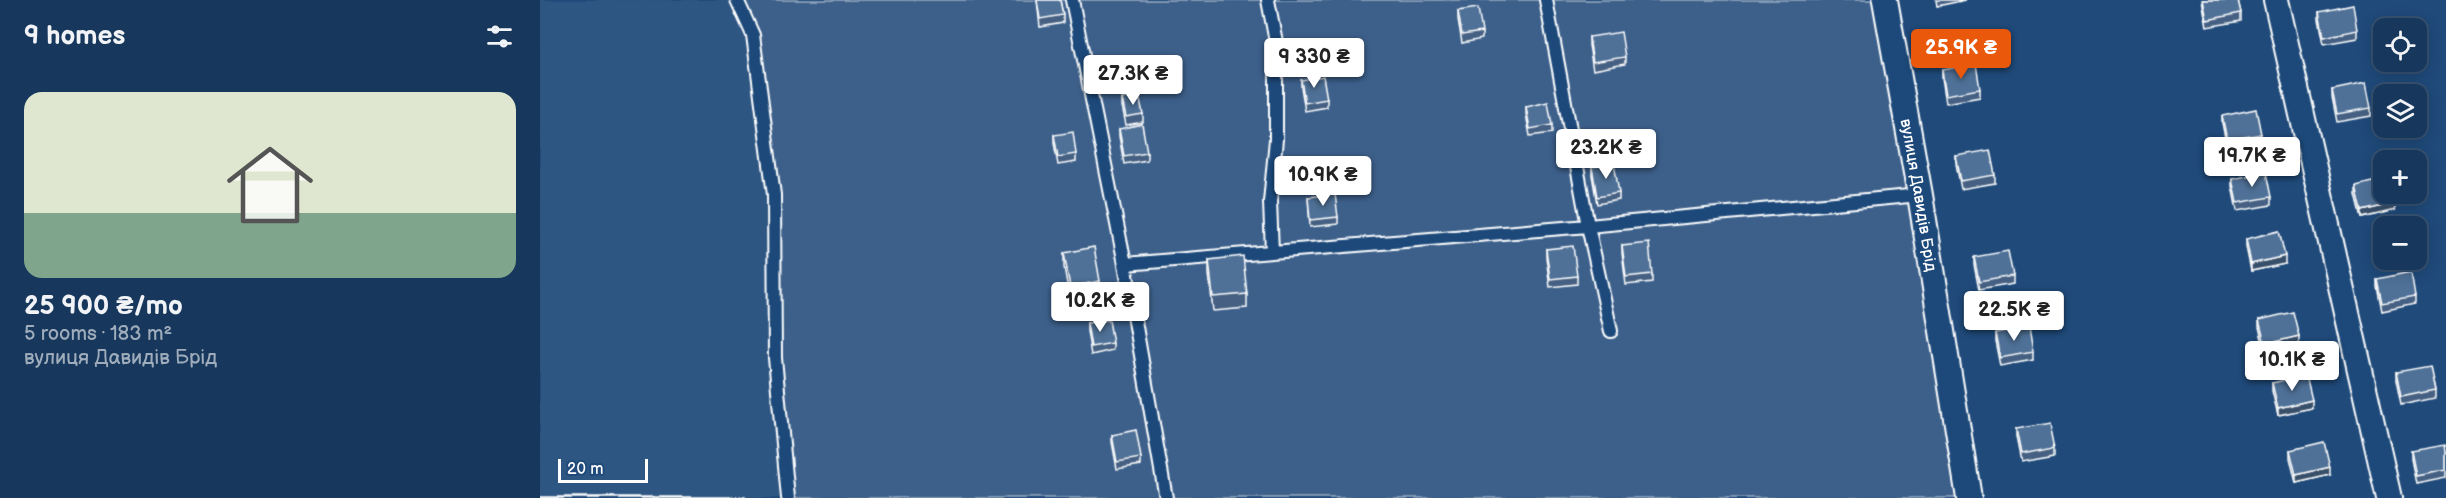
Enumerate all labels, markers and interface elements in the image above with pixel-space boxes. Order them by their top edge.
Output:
map controls [2373,18,2427,270]
button: locate [2373,18,2427,72]
icon: filters [483,20,516,53]
text: 9 homes [24,21,125,52]
pin: 25.9K ₴ [1906,29,2016,80]
text: 25.9K ₴ [1925,36,1997,60]
pin: 9 330 ₴ [1259,38,1369,89]
text: 9 330 ₴ [1278,45,1350,69]
pin: 27.3K ₴ [1078,55,1188,106]
text: 27.3K ₴ [1098,62,1168,86]
button: layers [2373,84,2427,138]
street label: вулиця Давидів Брід [1895,117,1940,273]
pin: 23.2K ₴ [1551,129,1661,180]
icon: home [216,131,324,239]
text: 23.2K ₴ [1570,136,1642,160]
pin: 19.7K ₴ [2197,137,2307,188]
text: 19.7K ₴ [2218,144,2286,168]
button: + [2373,150,2427,204]
pin: 10.9K ₴ [1268,156,1378,207]
text: 10.9K ₴ [1288,163,1358,187]
button: − [2373,216,2427,270]
pin: 10.2K ₴ [1045,282,1155,333]
text: 10.2K ₴ [1065,289,1135,313]
text: 25 900 ₴/mo [24,291,183,322]
pin: 22.5K ₴ [1959,291,2069,342]
text: 22.5K ₴ [1978,298,2050,322]
text: 5 rooms · 183 m² [24,322,172,346]
pin: 10.1K ₴ [2237,341,2347,392]
text: вулиця Давидів Брід [24,346,217,370]
text: 10.1K ₴ [2259,348,2325,372]
scale bar [558,456,648,484]
text: 20 m [567,460,603,479]

